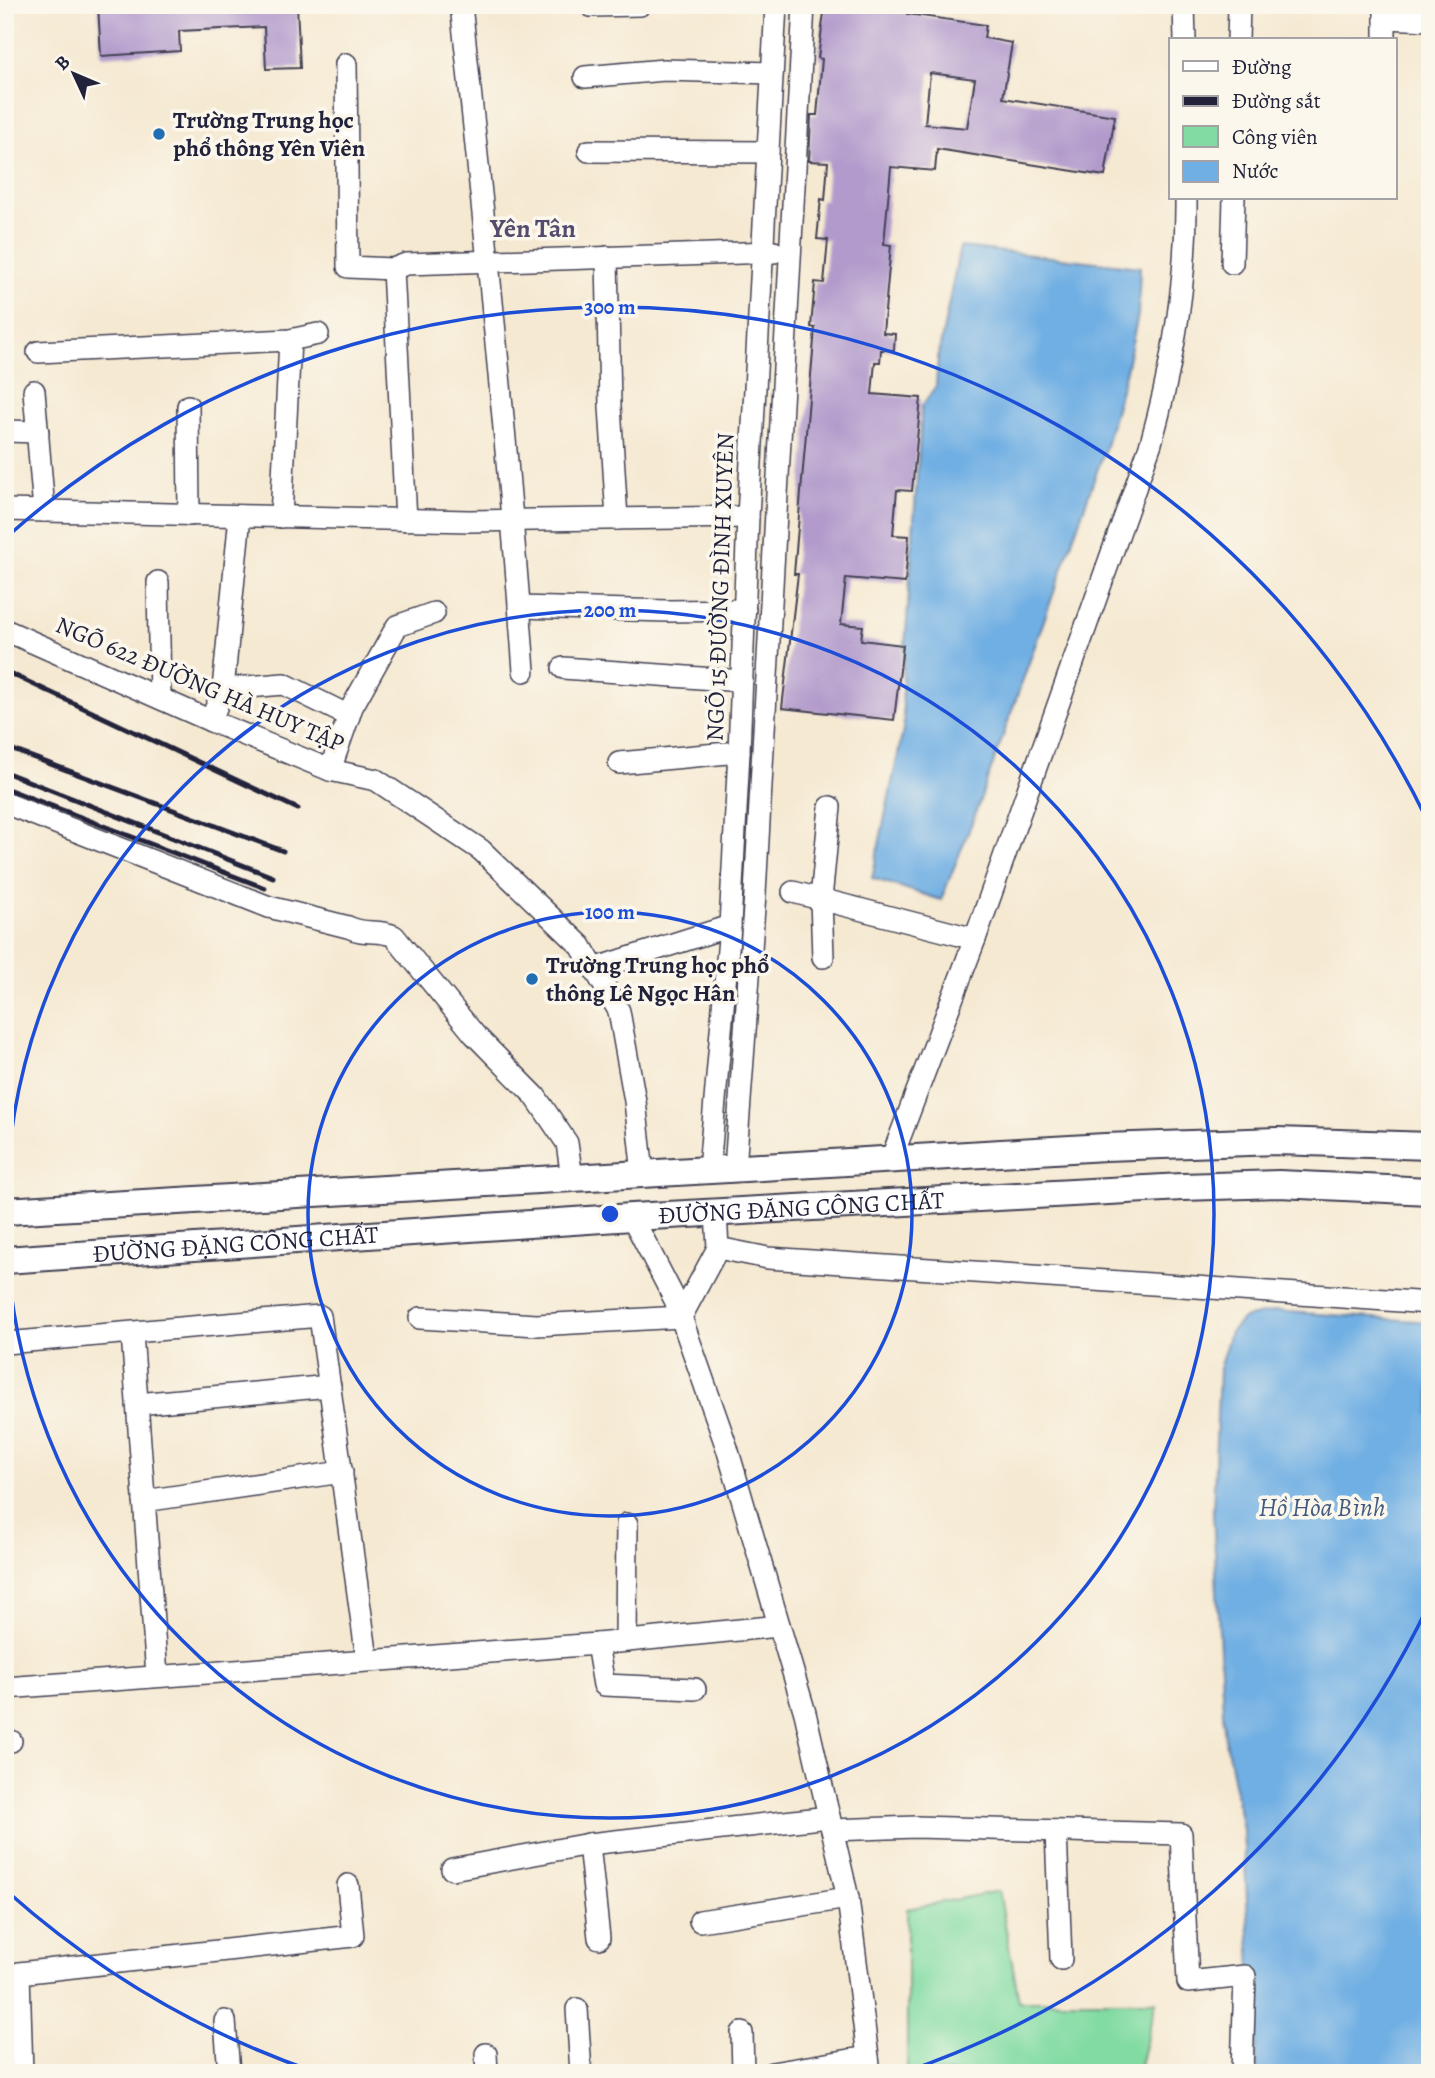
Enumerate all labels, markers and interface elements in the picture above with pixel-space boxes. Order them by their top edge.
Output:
north arrow [38,38,108,108]
legend [1169,38,1396,200]
text: B [49,50,76,76]
text: Đường [1232,53,1292,81]
text: Đường sắt [1232,87,1321,115]
place label: Trường Trung học phổ thông Yên Viên [173,104,366,164]
text: Công viên [1232,123,1318,151]
marker: Trường Trung học phổ thông Yên Viên [151,126,167,142]
text: Nước [1232,157,1279,185]
district label: Yên Tân [489,211,576,246]
text: 300 m [584,293,636,321]
street label: NGÕ 15 ĐƯỜNG ĐÌNH XUYÊN [699,432,741,742]
text: 200 m [584,596,637,624]
street label: NGÕ 622 ĐƯỜNG HÀ HUY TẬP [51,609,349,759]
text: 100 m [585,898,635,926]
place label: Trường Trung học phổ thông Lê Ngọc Hân [546,949,769,1009]
marker: Trường Trung học phổ thông Lê Ngọc Hân [524,971,540,987]
street label: ĐƯỜNG ĐẶNG CÔNG CHẤT [657,1184,945,1232]
centre of rings [598,1202,622,1226]
street label: ĐƯỜNG ĐẶNG CÔNG CHẤT [91,1218,379,1270]
water label: Hồ Hòa Bình [1258,1490,1386,1525]

